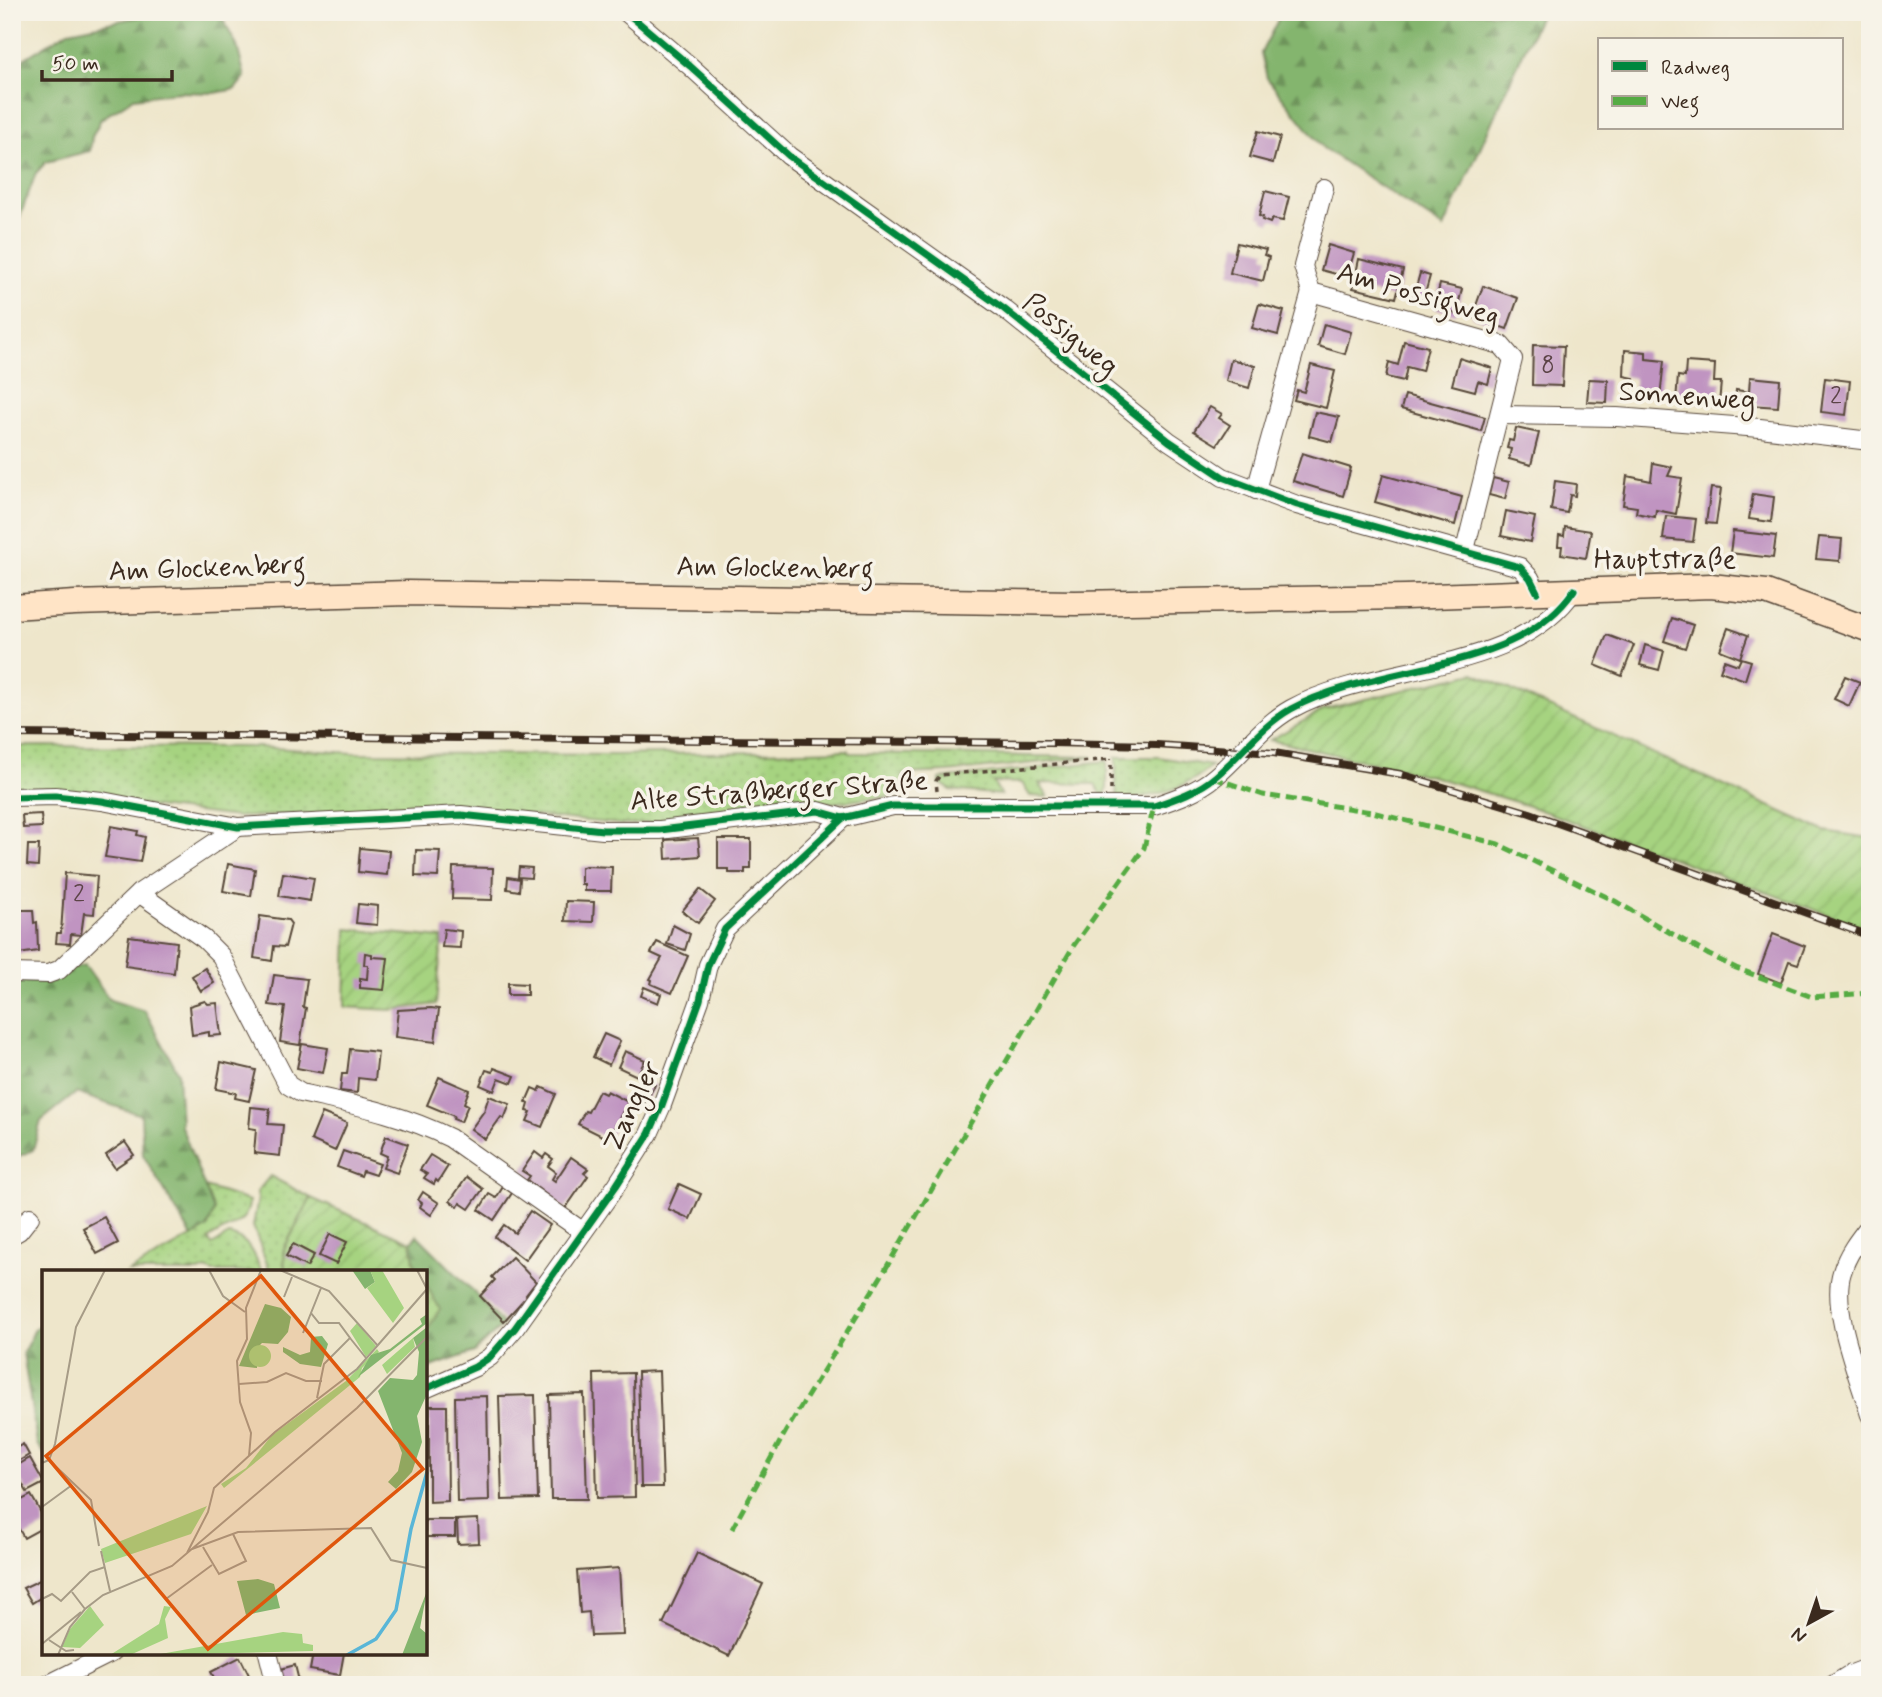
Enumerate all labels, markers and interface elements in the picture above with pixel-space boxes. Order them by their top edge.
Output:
scale bar [42,38,172,82]
legend [1598,38,1843,130]
text: 50 m [52,50,99,78]
text: Radweg [1661,54,1730,82]
text: Weg [1661,88,1699,118]
street label: Am Possigweg [1332,254,1504,339]
street label: Possigweg [1013,285,1126,387]
house number: 8 [1541,350,1555,381]
street label: Sonnenweg [1617,374,1757,422]
house number: 2 [1830,381,1842,412]
street label: Hauptstraße [1594,542,1736,579]
street label: Am Glockenberg [108,547,306,594]
street label: Am Glockenberg [676,549,874,592]
street label: Alte Straßberger Straße [629,763,929,824]
house number: 2 [73,879,85,910]
street label: Zangler [595,1055,673,1160]
inset map [42,1270,427,1655]
north arrow [1773,1588,1843,1658]
text: N [1786,1621,1812,1649]

